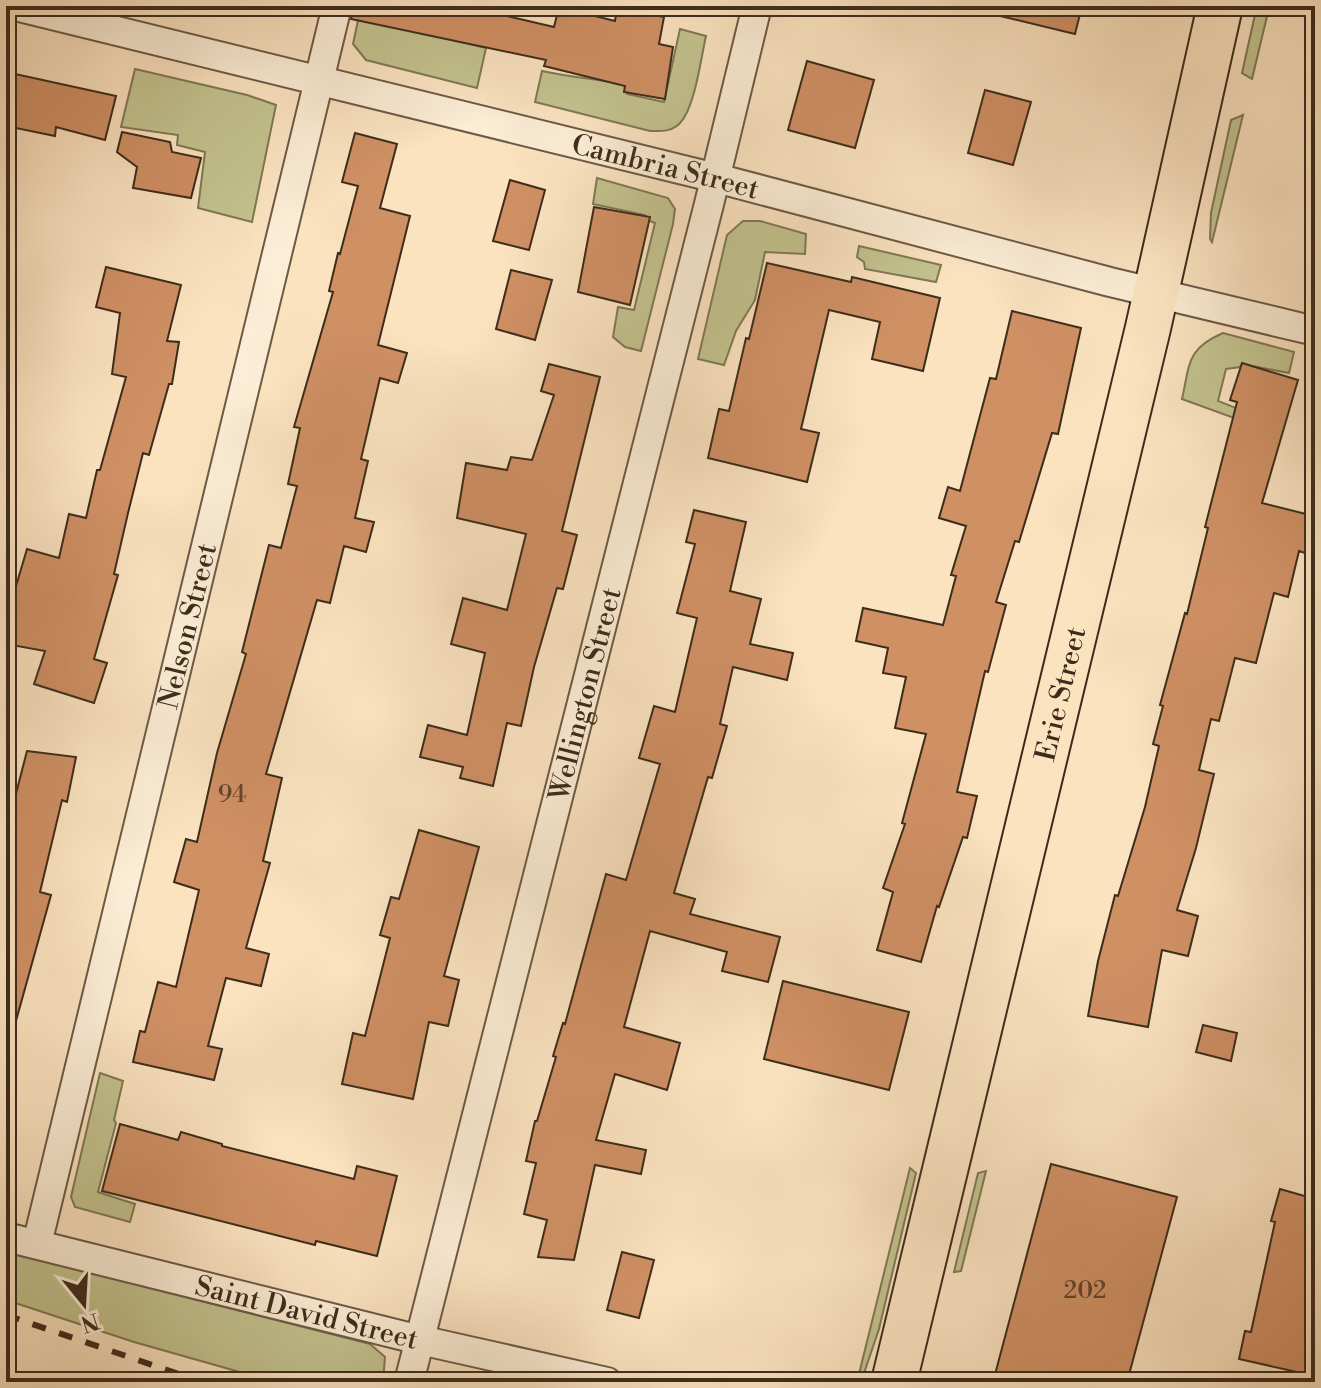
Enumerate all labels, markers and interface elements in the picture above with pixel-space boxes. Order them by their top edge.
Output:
street label: Cambria Street [568,127,763,208]
street label: Nelson Street [151,540,225,713]
street label: Wellington Street [541,584,630,806]
street label: Erie Street [1028,623,1094,765]
house number: 94 [218,780,246,810]
north arrow [44,1264,124,1344]
street label: Saint David Street [191,1269,422,1358]
house number: 202 [1064,1276,1106,1306]
text: N [77,1306,102,1337]

